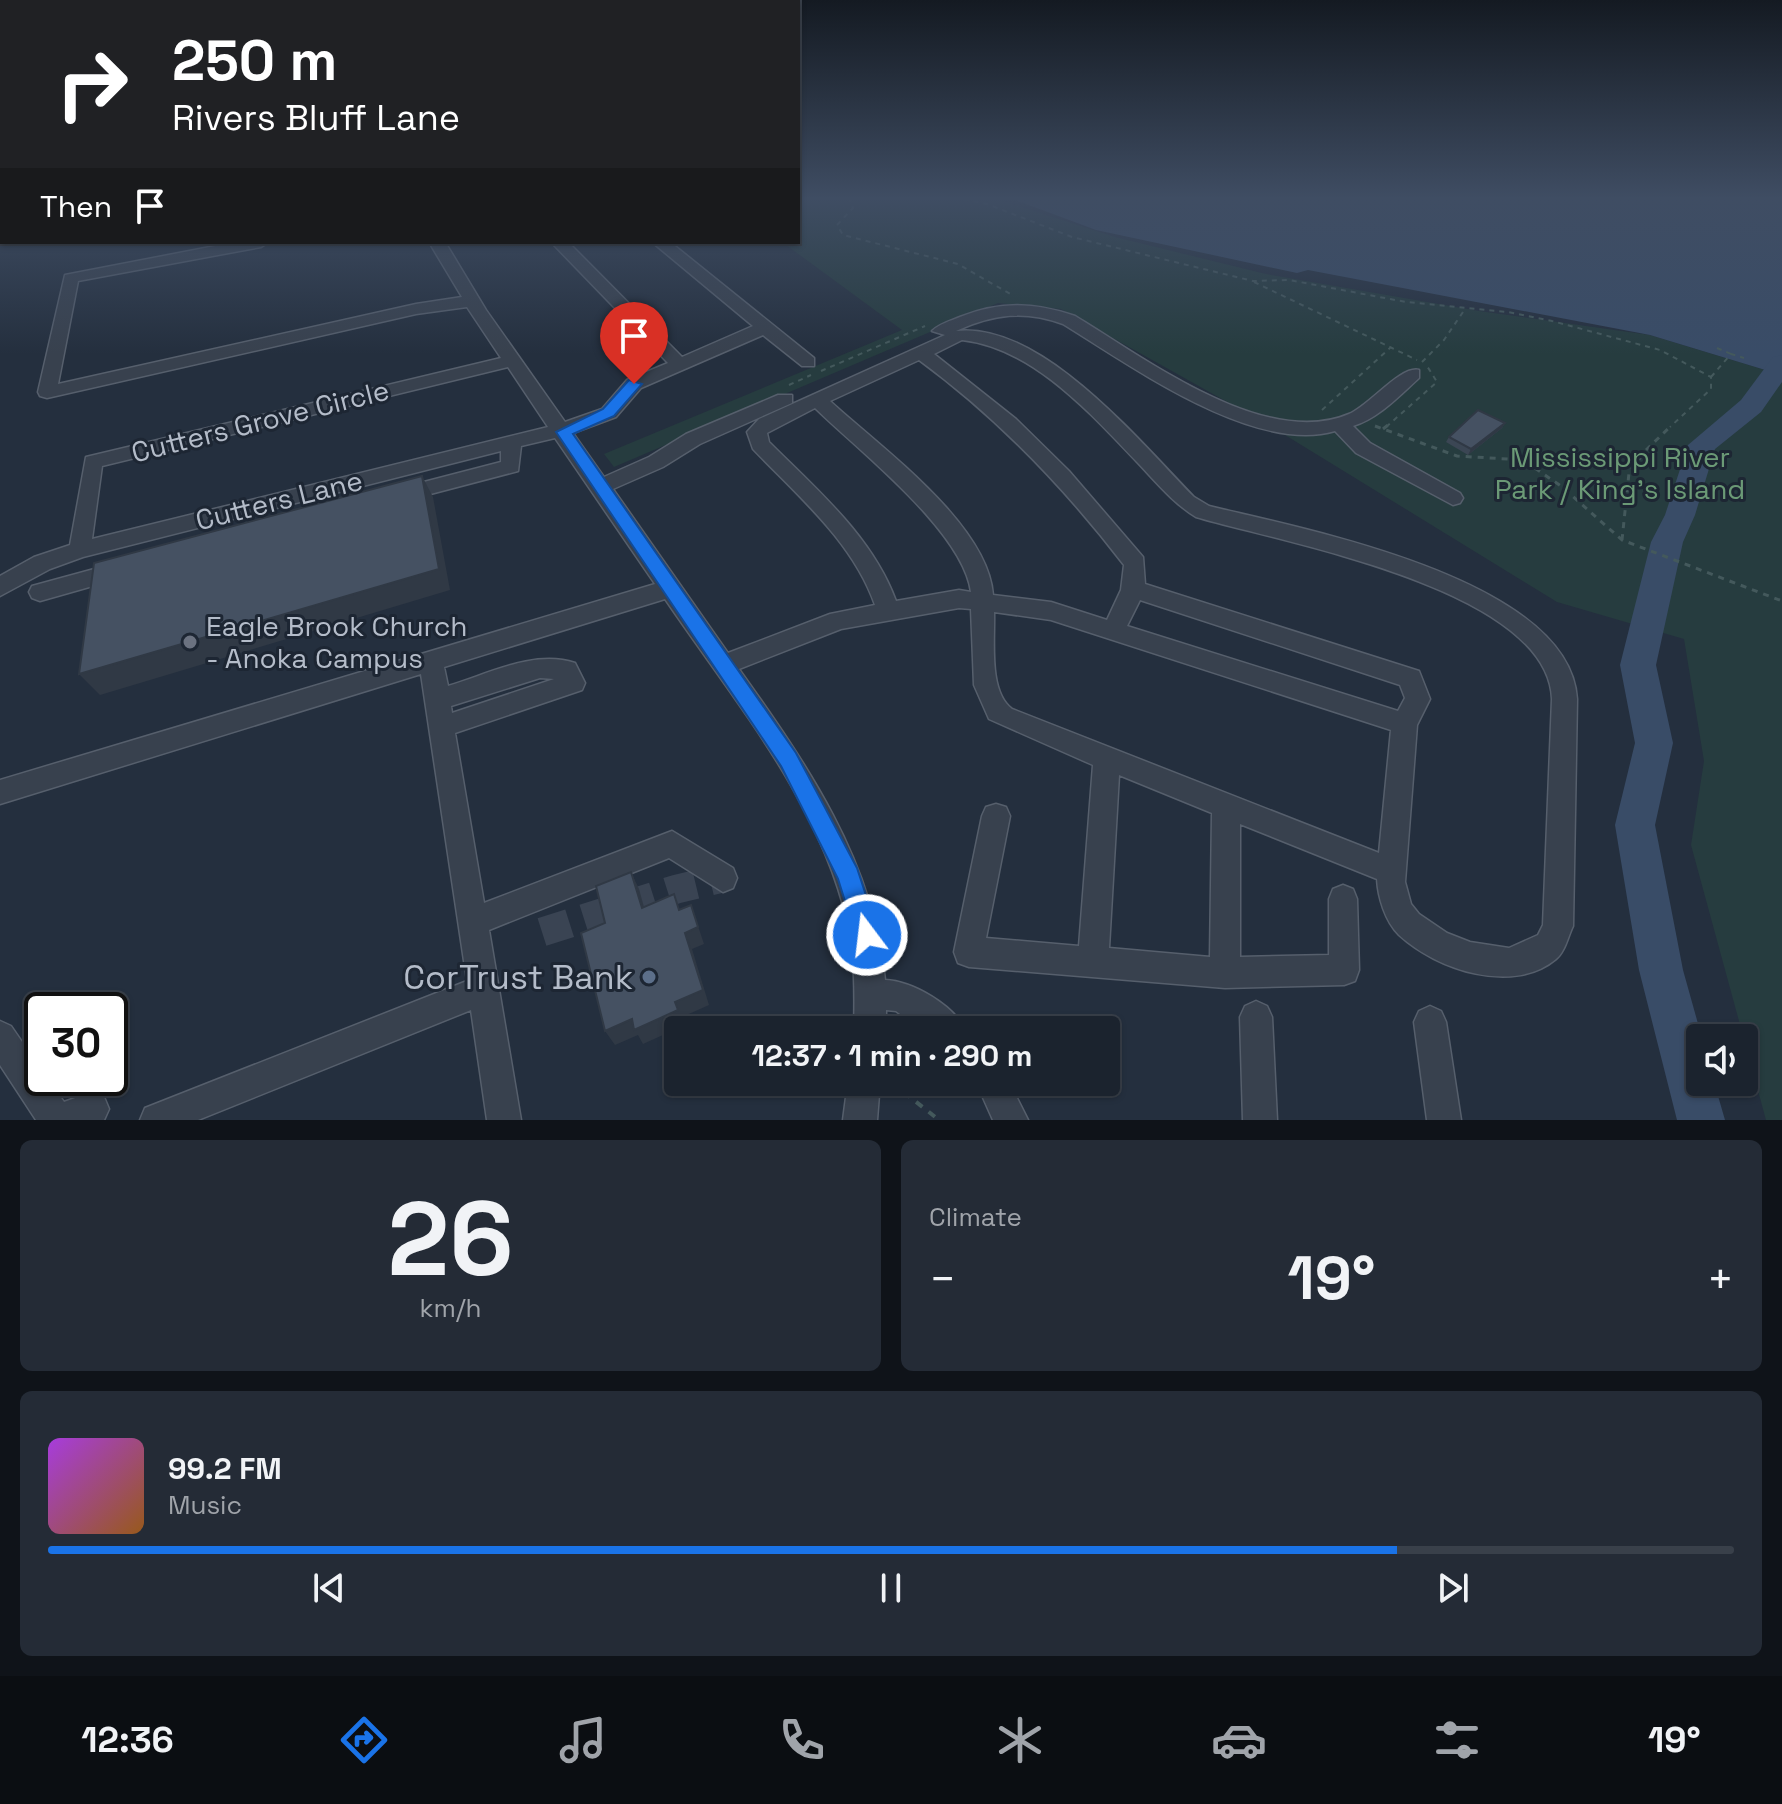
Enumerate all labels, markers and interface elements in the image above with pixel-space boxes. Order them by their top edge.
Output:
text: 250 m [172,25,337,96]
icon: right [40,32,144,136]
text: Rivers Bluff Lane [172,95,460,141]
icon: arrive [128,184,172,228]
text: Then [40,187,112,226]
pin [600,302,668,384]
icon: arrive [612,314,656,358]
street label: Cutters Grove Circle [127,372,393,470]
park label: Mississippi River Park / King's Island [1495,439,1745,507]
street label: Cutters Lane [192,462,366,538]
place label: Eagle Brook Church - Anoka Campus [206,608,468,676]
marker: Eagle Brook Church - Anoka Campus [181,633,199,651]
position arrow [825,893,909,977]
place label: CorTrust Bank [403,956,633,999]
marker: CorTrust Bank [640,968,658,986]
speed limit sign: 30 [24,992,128,1096]
map controls [1686,1024,1758,1096]
button: sound [1686,1024,1758,1096]
text: 12:37 · 1 min · 290 m [752,1036,1032,1075]
text: 26 [387,1173,514,1305]
text: Climate [929,1200,1022,1234]
text: 19° [1288,1240,1375,1317]
text: − [929,1251,956,1307]
text: + [1707,1251,1734,1307]
text: km/h [420,1291,481,1325]
text: 99.2 FM [168,1449,282,1488]
text: Music [168,1488,242,1522]
icon: previous [307,1566,351,1610]
icon: pause [869,1566,913,1610]
icon: next [1431,1566,1475,1610]
icon: directions [336,1712,392,1768]
icon: music [555,1712,611,1768]
icon: phone [774,1712,830,1768]
icon: climate [992,1712,1048,1768]
icon: car [1211,1712,1267,1768]
icon: filters [1429,1712,1485,1768]
text: 12:36 [81,1717,174,1763]
text: 19° [1648,1717,1701,1763]

